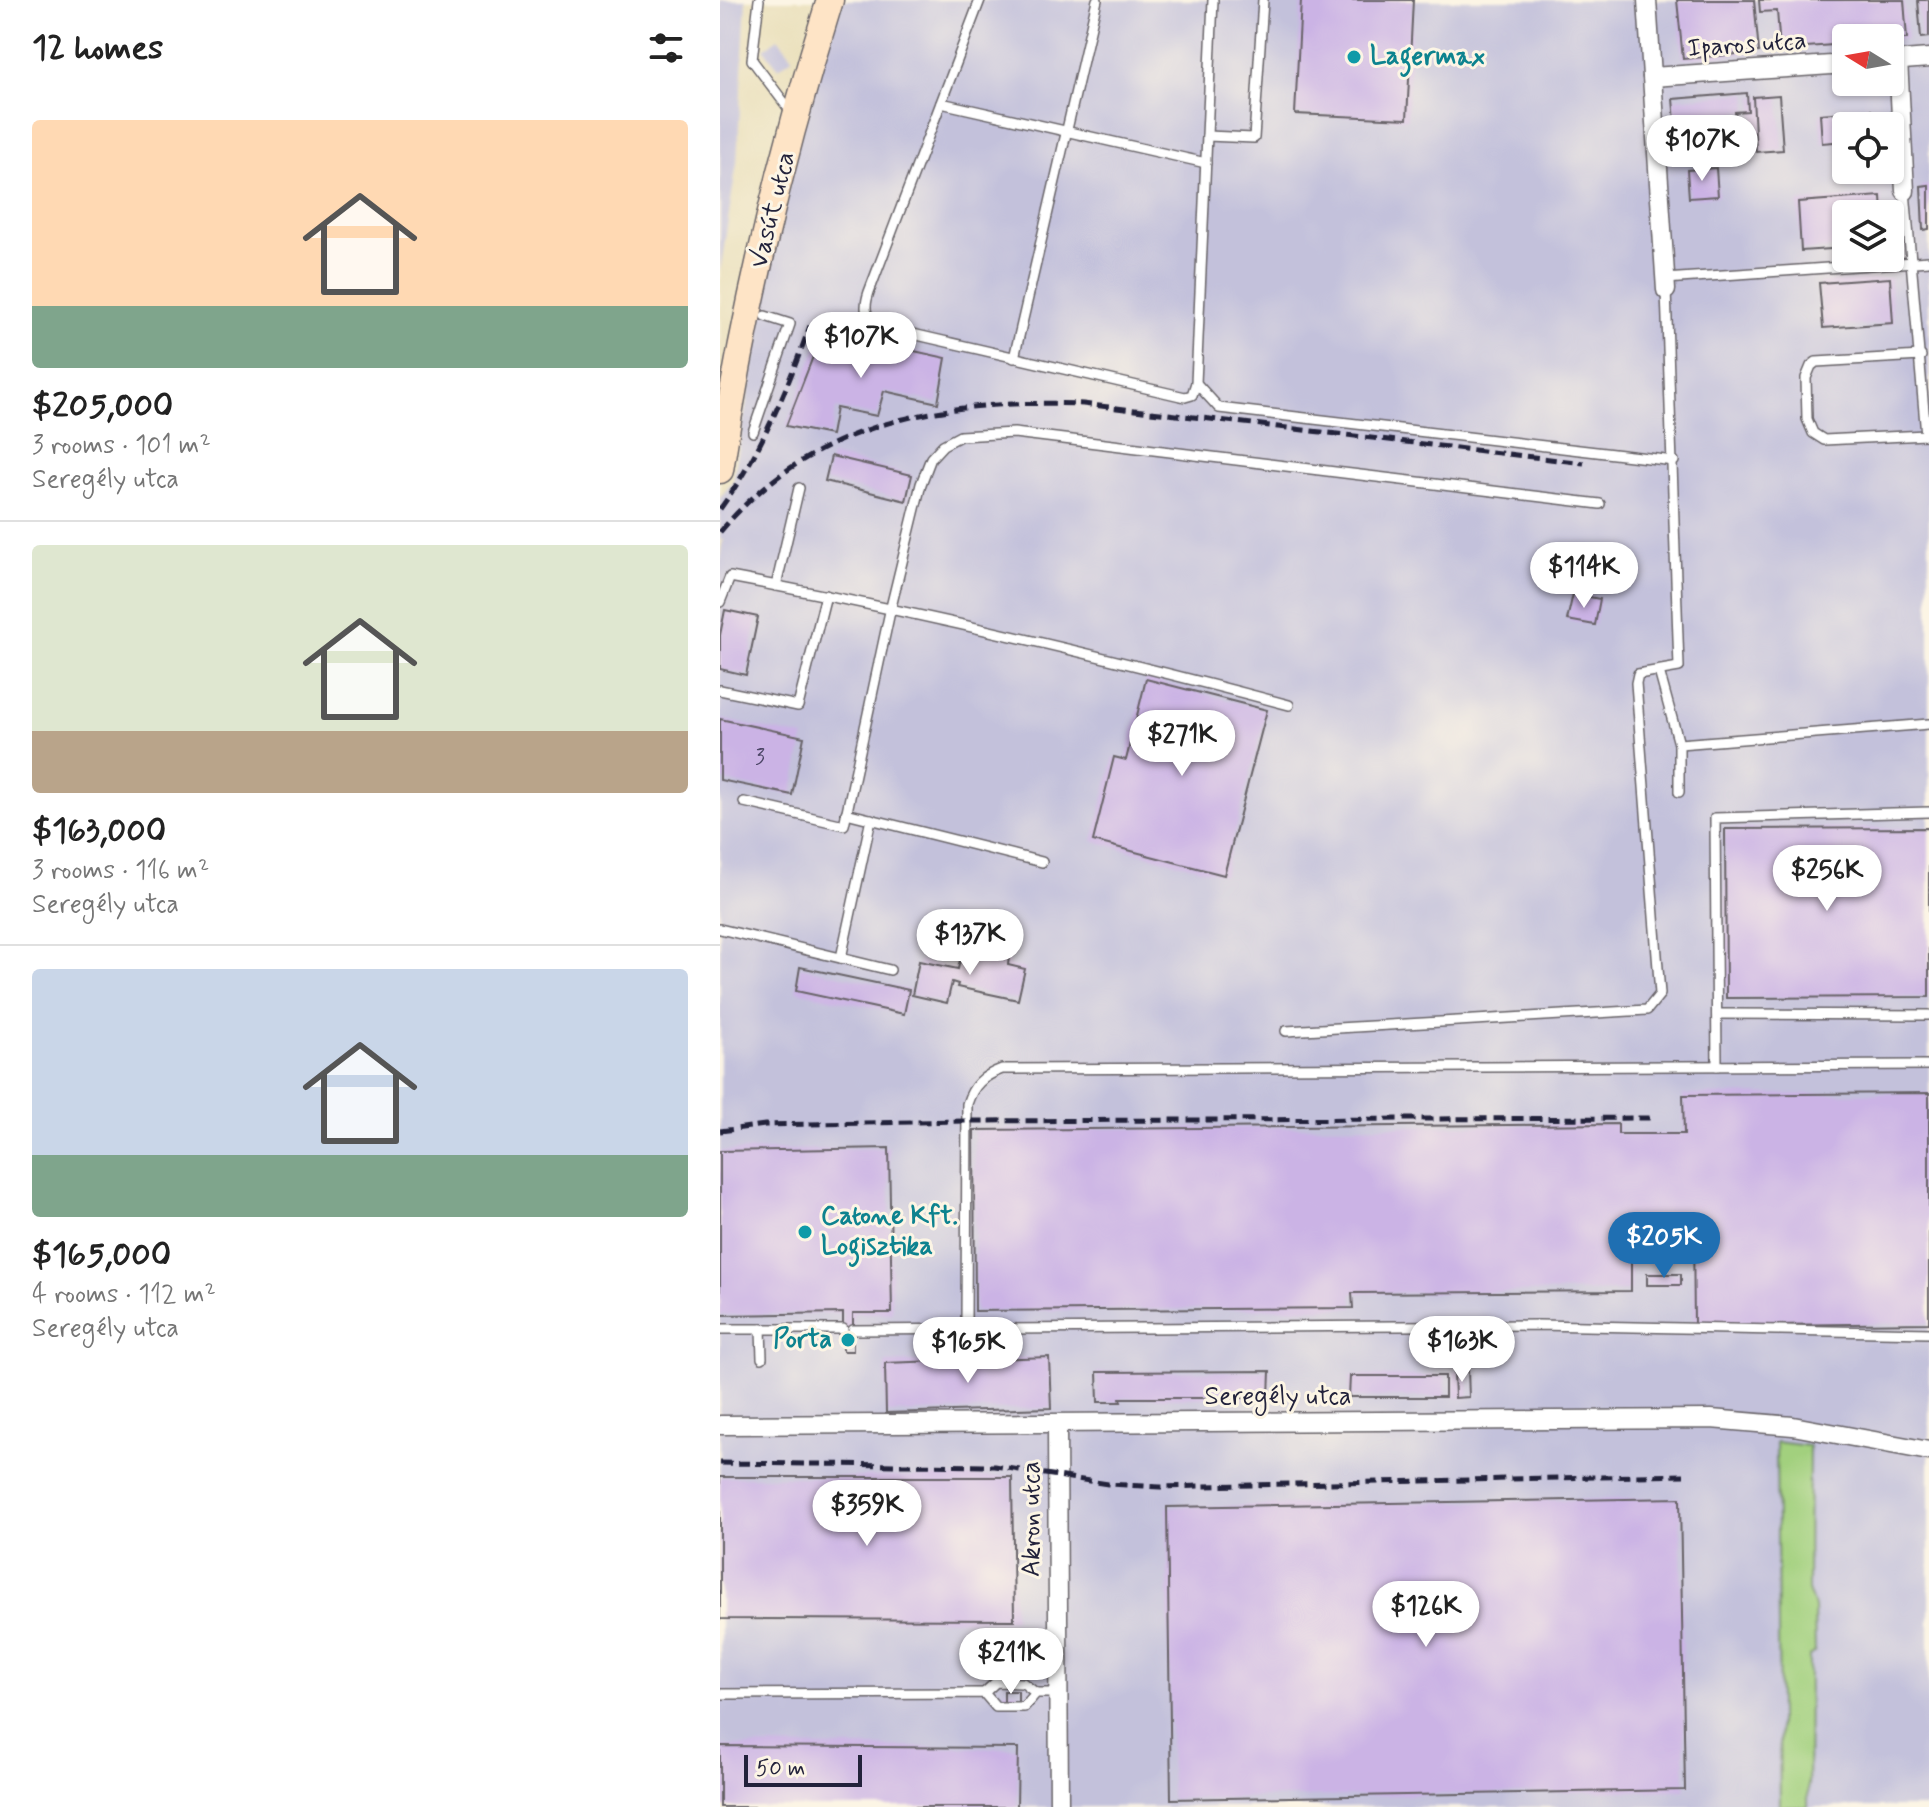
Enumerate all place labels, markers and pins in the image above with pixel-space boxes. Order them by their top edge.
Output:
place label: Lagermax [1370,40,1485,77]
marker: Lagermax [1345,48,1363,66]
pin: $107K [1646,115,1758,183]
pin: $107K [805,312,917,380]
pin: $114K [1528,542,1640,610]
pin: $271K [1126,710,1238,778]
pin: $256K [1771,845,1883,913]
pin: $137K [914,909,1026,977]
place label: Catone Kft. Logisztika [821,1200,958,1267]
pin: $205K [1608,1212,1720,1280]
marker: Catone Kft. Logisztika [796,1223,814,1241]
pin: $163K [1406,1316,1518,1384]
pin: $165K [912,1317,1024,1385]
place label: Porta [773,1323,832,1357]
marker: Porta [839,1331,857,1349]
pin: $359K [811,1480,923,1548]
pin: $126K [1370,1581,1482,1649]
pin: $211K [955,1628,1067,1696]

